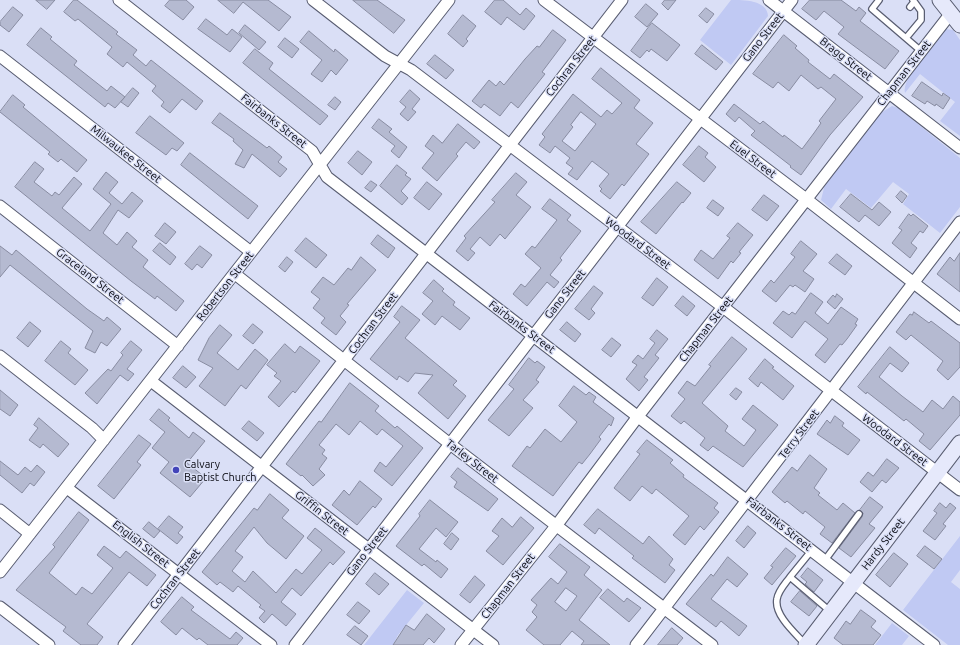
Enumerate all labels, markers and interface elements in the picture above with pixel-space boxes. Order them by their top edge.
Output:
street label: Gano Street [740,10,786,64]
street label: Cochran Street [543,33,599,99]
street label: Bragg Street [817,35,875,83]
street label: Chapman Street [874,38,934,108]
street label: Fairbanks Street [238,91,310,151]
street label: Milwaukee Street [88,122,164,186]
street label: Euel Street [727,137,779,181]
street label: Woodard Street [603,214,673,272]
street label: Graceland Street [53,245,127,307]
street label: Robertson Street [194,248,256,324]
street label: Gano Street [542,267,588,321]
street label: Cochran Street [345,290,401,356]
street label: Chapman Street [676,294,736,364]
street label: Fairbanks Street [486,298,558,356]
street label: Terry Street [776,407,822,461]
street label: Woodard Street [860,411,930,469]
street label: Tarley Street [443,436,501,486]
place label: Calvary Baptist Church [184,457,257,483]
marker: Calvary Baptist Church [171,465,181,475]
street label: Griffin Street [292,488,352,538]
street label: Fairbanks Street [743,494,815,554]
street label: Hardy Street [859,515,907,573]
street label: English Street [110,518,172,570]
street label: Gano Street [344,524,390,578]
street label: Cochran Street [147,546,203,612]
street label: Chapman Street [478,551,538,621]

